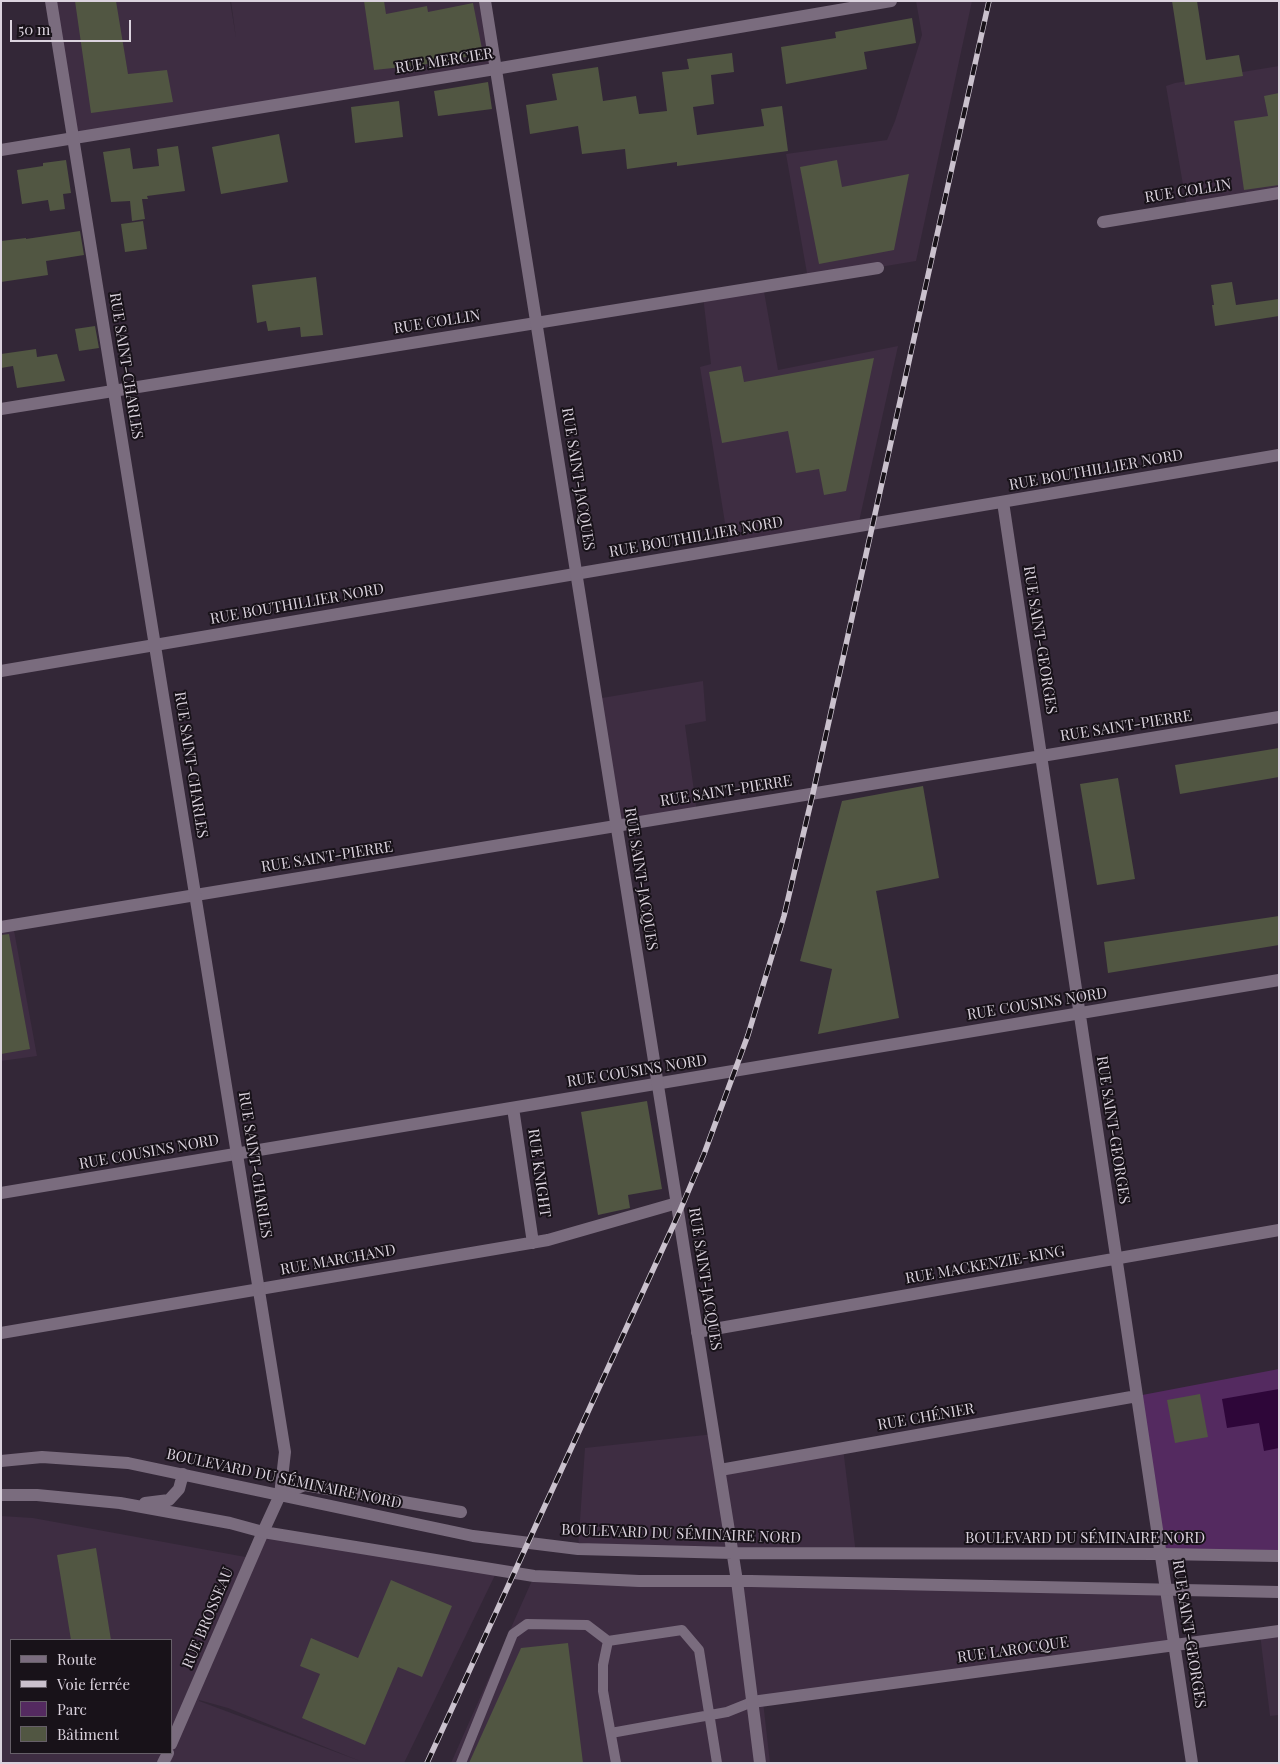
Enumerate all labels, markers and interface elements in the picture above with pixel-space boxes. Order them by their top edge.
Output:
scale bar [12,10,134,42]
text: 50 m [18,19,50,39]
street label: RUE MERCIER [394,44,494,78]
street label: RUE COLLIN [1143,175,1233,207]
street label: RUE SAINT-CHARLES [106,291,146,441]
street label: RUE COLLIN [392,306,482,338]
street label: RUE SAINT-JACQUES [558,406,598,552]
street label: RUE BOUTHILLIER NORD [1008,446,1184,494]
street label: RUE BOUTHILLIER NORD [608,513,784,561]
street label: RUE SAINT-GEORGES [1019,565,1061,715]
street label: RUE BOUTHILLIER NORD [209,580,385,628]
street label: RUE SAINT-CHARLES [171,690,211,840]
street label: RUE SAINT-PIERRE [1059,707,1193,745]
street label: RUE SAINT-PIERRE [659,772,793,810]
street label: RUE SAINT-JACQUES [621,806,661,952]
street label: RUE SAINT-PIERRE [260,838,394,876]
street label: RUE COUSINS NORD [965,984,1109,1024]
street label: RUE COUSINS NORD [565,1051,709,1091]
street label: RUE SAINT-GEORGES [1092,1055,1134,1205]
street label: RUE SAINT-CHARLES [235,1090,275,1240]
street label: RUE KNIGHT [524,1128,554,1218]
street label: RUE COUSINS NORD [78,1131,220,1173]
street label: RUE SAINT-JACQUES [685,1206,725,1352]
street label: RUE MARCHAND [279,1241,397,1279]
street label: RUE MACKENZIE-KING [904,1242,1066,1288]
street label: RUE CHÉNIER [876,1400,976,1434]
street label: BOULEVARD DU SÉMINAIRE NORD [165,1445,403,1513]
street label: BOULEVARD DU SÉMINAIRE NORD [561,1521,801,1547]
street label: BOULEVARD DU SÉMINAIRE NORD [965,1529,1205,1547]
street label: RUE SAINT-GEORGES [1168,1559,1210,1709]
street label: RUE BROSSEAU [179,1565,237,1671]
street label: RUE LAROCQUE [956,1633,1070,1667]
legend [10,1639,172,1754]
text: Route [57,1649,97,1669]
text: Voie ferrée [57,1674,130,1694]
text: Parc [57,1699,87,1719]
text: Bâtiment [57,1724,119,1744]

